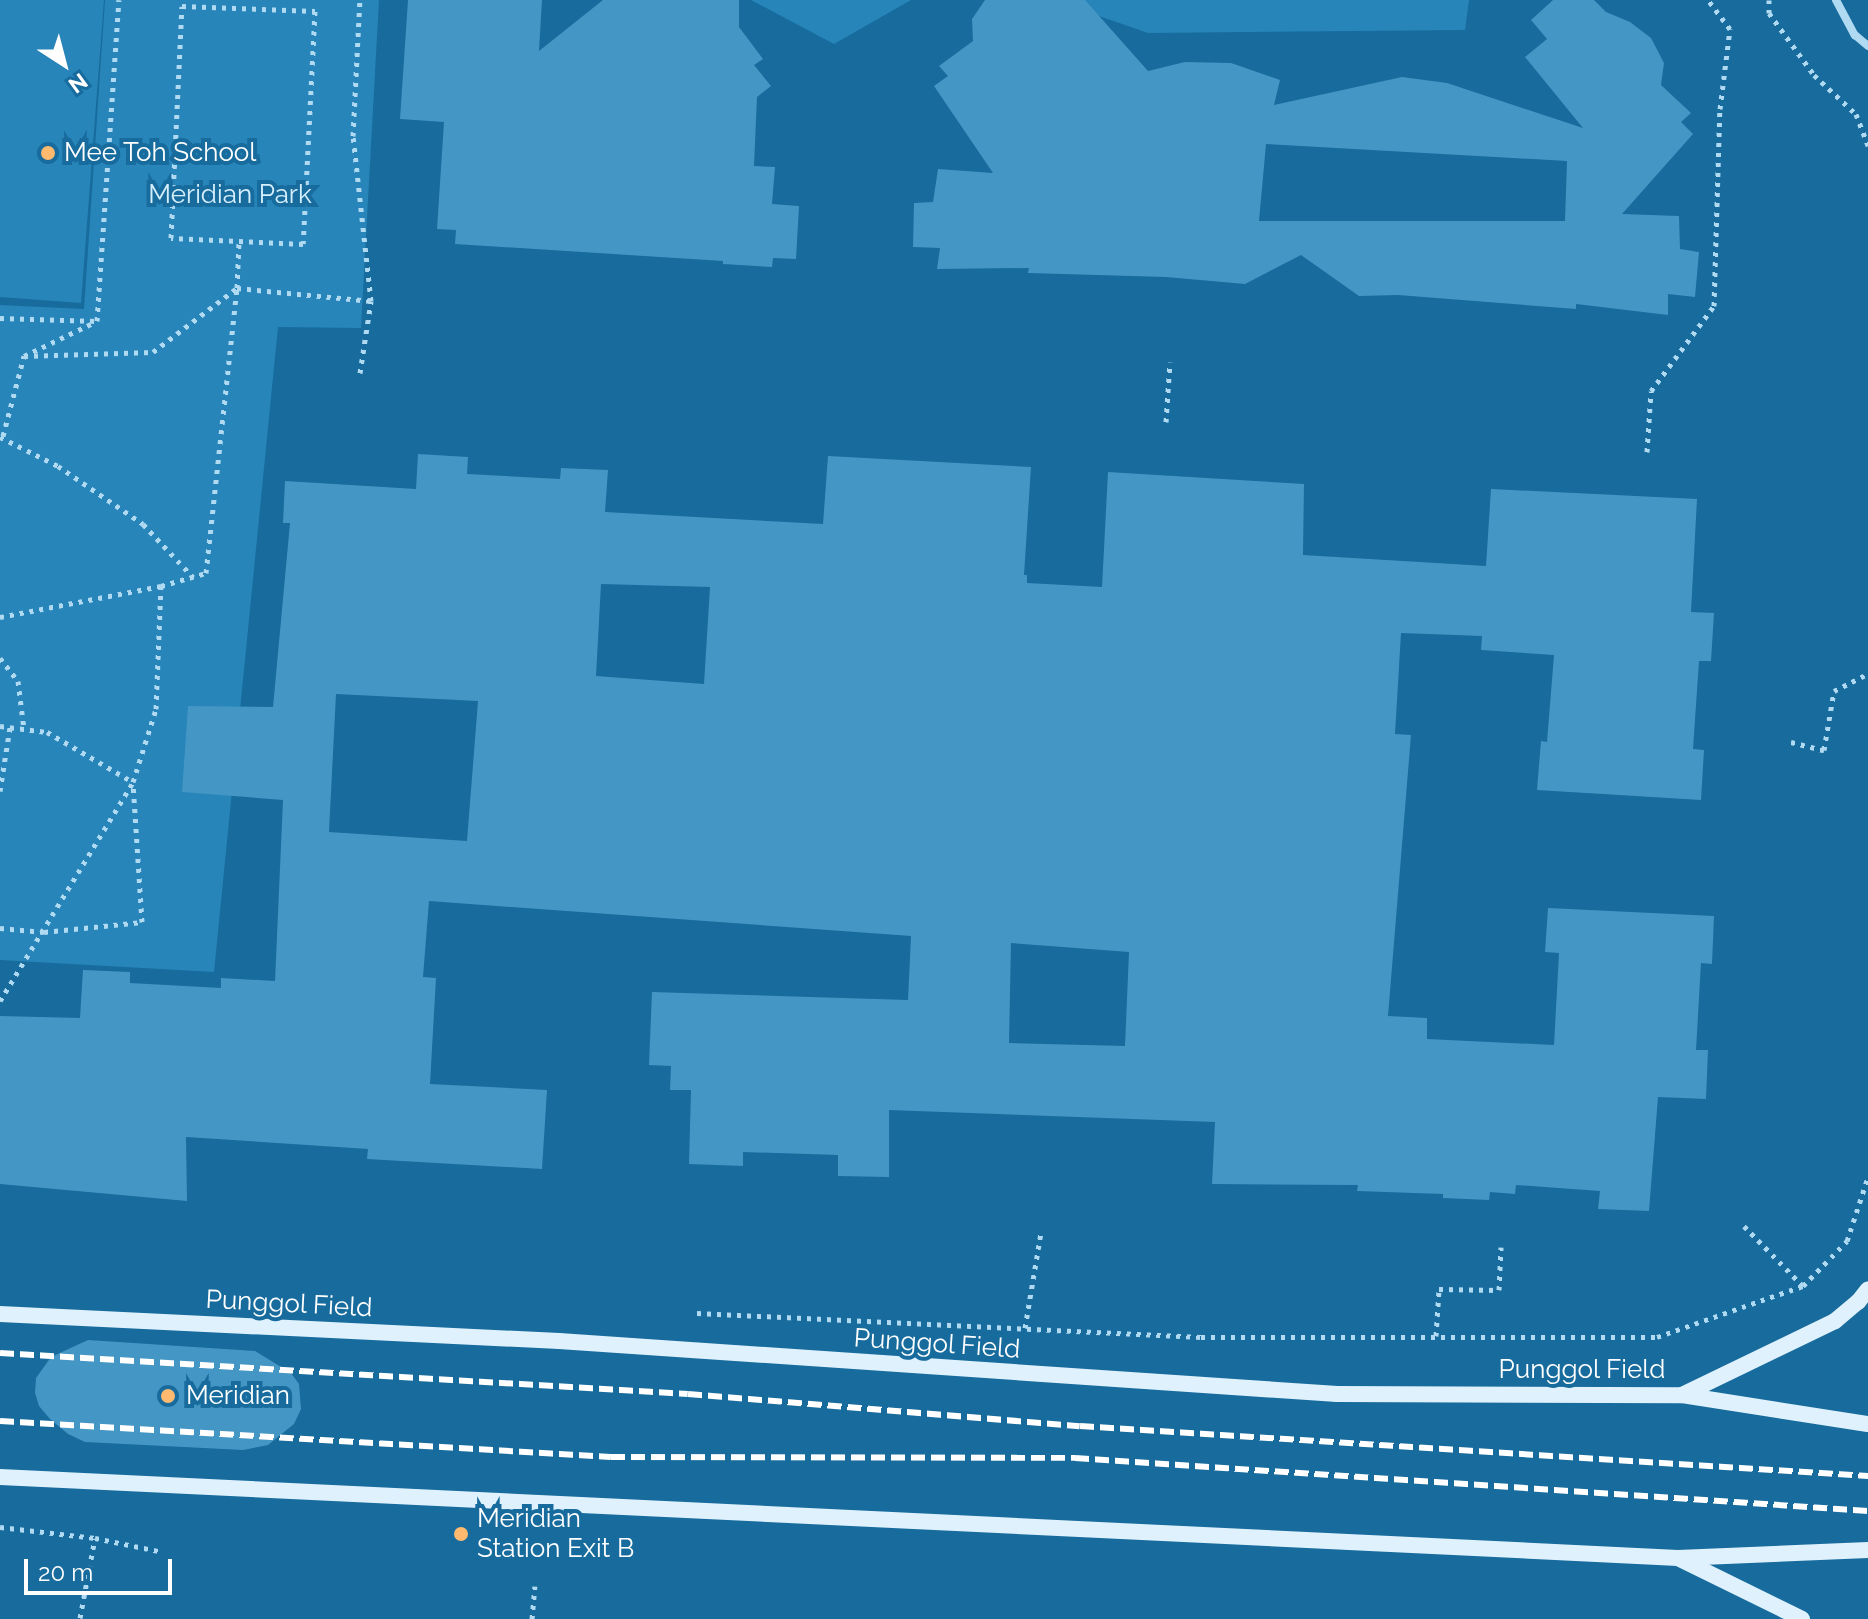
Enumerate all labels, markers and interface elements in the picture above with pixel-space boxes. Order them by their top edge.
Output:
north arrow [24,24,104,104]
text: N [64,68,93,99]
place label: Mee Toh School [64,137,257,169]
marker: Mee Toh School [39,144,57,162]
park label: Meridian Park [148,179,312,211]
street label: Punggol Field [205,1284,373,1324]
street label: Punggol Field [852,1323,1022,1365]
street label: Punggol Field [1498,1354,1666,1386]
place label: Meridian [186,1380,290,1412]
marker: Meridian [157,1385,179,1407]
place label: Meridian Station Exit B [477,1503,634,1564]
marker: Meridian Station Exit B [452,1525,470,1543]
scale bar [28,1543,176,1593]
text: 20 m [38,1558,93,1587]

